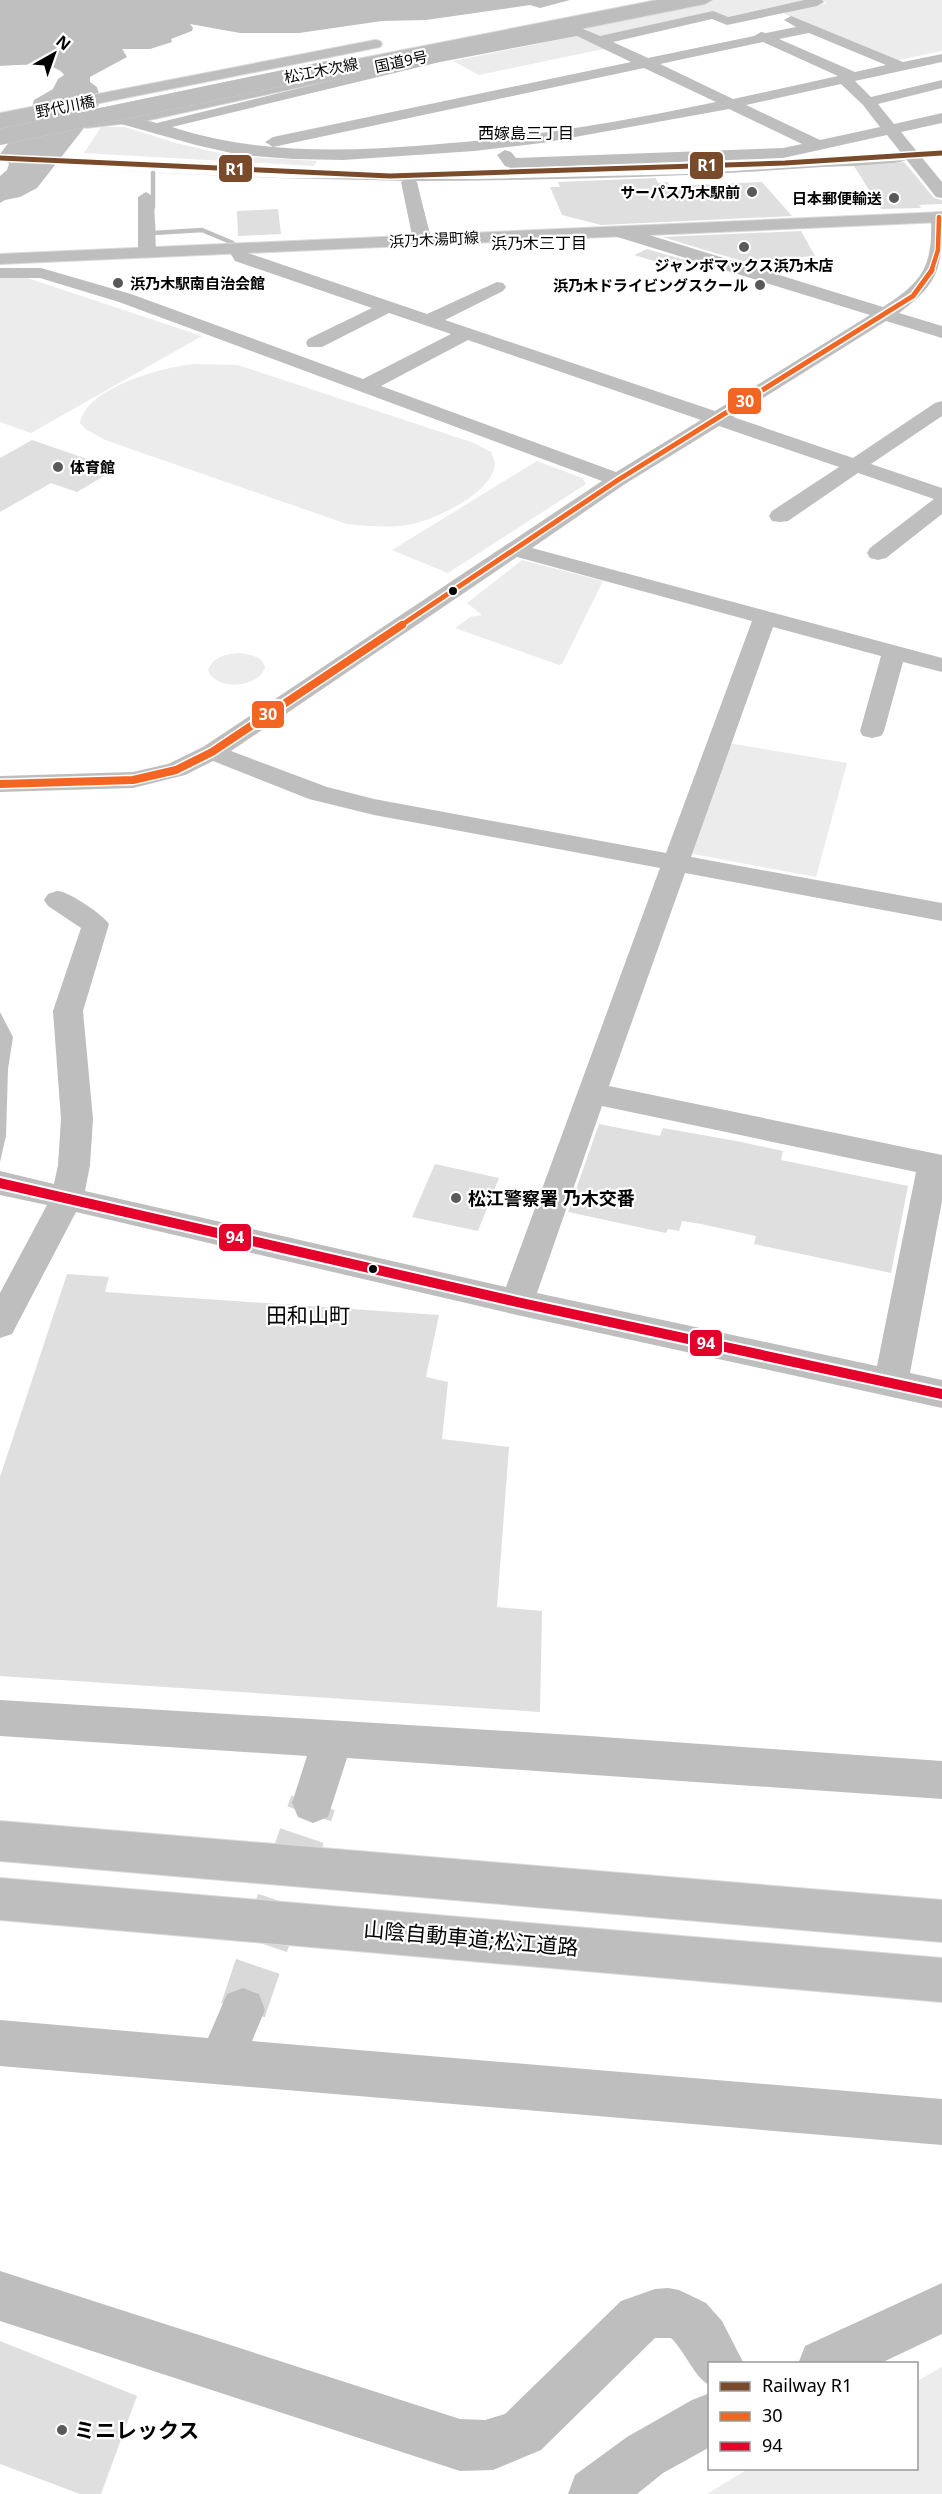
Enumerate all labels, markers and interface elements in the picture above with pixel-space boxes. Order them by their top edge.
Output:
north arrow [24,24,84,84]
text: N [52,30,76,55]
street label: 国道9号 [373,46,429,76]
street label: 松江木次線 [282,53,360,87]
street label: 野代川橋 [34,90,96,122]
district label: 西嫁島三丁目 [478,122,574,144]
line badge: R1 [689,151,724,180]
line badge: R1 [218,154,253,183]
text: R1 [697,154,717,176]
text: R1 [225,158,245,180]
place label: サーパス乃木駅前 [620,182,740,202]
marker: サーパス乃木駅前 [745,185,759,199]
place label: 日本郵便輸送 [792,188,882,208]
marker: 日本郵便輸送 [887,191,901,205]
street label: 浜乃木湯町線 [389,227,479,251]
district label: 浜乃木三丁目 [491,232,587,254]
marker: ジャンボマックス浜乃木店 [737,240,751,254]
place label: ジャンボマックス浜乃木店 [655,255,833,275]
place label: 浜乃木駅南自治会館 [130,273,265,293]
place label: 浜乃木ドライビングスクール [553,275,748,295]
marker: 浜乃木駅南自治会館 [111,276,125,290]
marker: 浜乃木ドライビングスクール [753,278,767,292]
line badge: 30 [727,387,762,415]
text: 30 [736,390,754,412]
place label: 体育館 [70,457,115,477]
marker: 体育館 [51,460,65,474]
unlabelled marker [447,585,459,597]
line badge: 30 [251,700,285,729]
text: 30 [259,703,277,725]
place label: 松江警察署 乃木交番 [468,1186,635,1210]
marker: 松江警察署 乃木交番 [449,1191,463,1205]
line badge: 94 [218,1223,252,1252]
text: 94 [226,1226,244,1248]
unlabelled marker [367,1263,379,1275]
district label: 田和山町 [266,1301,350,1329]
line badge: 94 [689,1329,723,1357]
text: 94 [697,1332,715,1354]
street label: 山陰自動車道;松江道路 [362,1915,580,1961]
legend [708,2362,918,2470]
text: Railway R1 [762,2373,852,2397]
text: 30 [762,2403,783,2427]
place label: ミニレックス [74,2416,199,2444]
marker: ミニレックス [55,2423,69,2437]
text: 94 [762,2433,783,2457]

